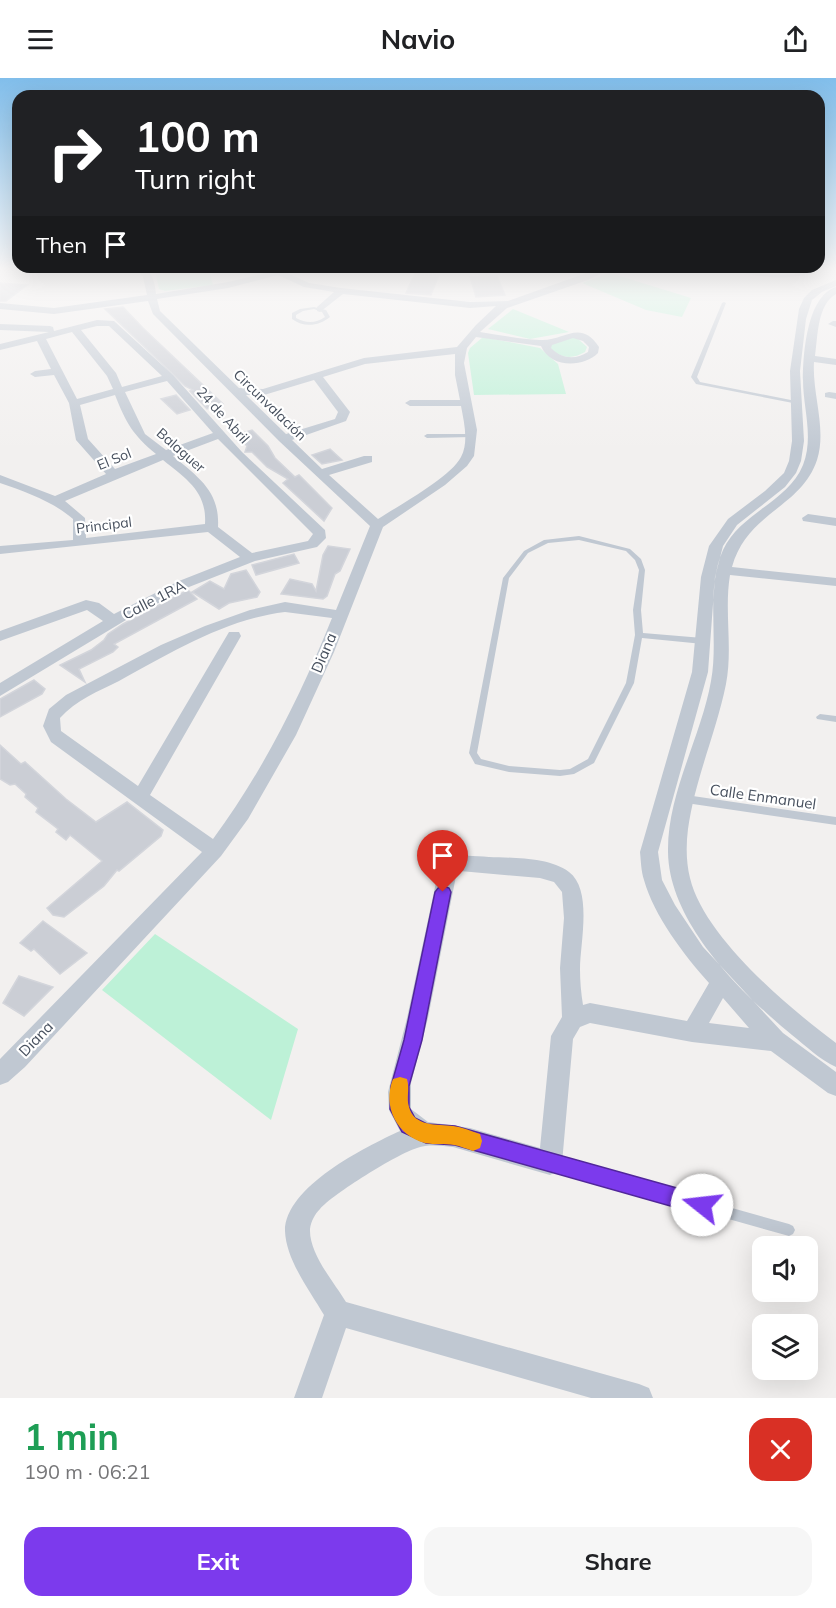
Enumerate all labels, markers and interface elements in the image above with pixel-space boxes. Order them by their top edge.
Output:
text: Navio [381,22,455,56]
icon: menu [24,23,57,56]
icon: share [779,23,812,56]
text: 100 m [135,110,260,163]
icon: right [36,114,114,192]
text: Turn right [135,162,255,196]
icon: arrive [99,228,132,261]
text: Then [36,231,87,259]
street label: Circunvalación [230,366,310,444]
street label: 24 de Abril [193,383,253,447]
street label: Balaguer [153,424,210,477]
street label: El Sol [94,444,134,474]
street label: Principal [75,513,133,537]
street label: Calle 1RA [119,576,189,624]
street label: Diana [307,630,340,676]
street label: Calle Enmanuel [709,780,817,813]
pin [417,830,468,892]
icon: arrive [426,839,459,872]
street label: Diana [14,1017,57,1060]
position arrow [670,1173,734,1237]
map controls [752,1236,818,1380]
button: sound [752,1236,818,1302]
button: layers [752,1314,818,1380]
text: 1 min [24,1414,119,1459]
button: close [749,1418,812,1481]
text: 190 m · 06:21 [24,1459,150,1484]
button: Exit [24,1527,412,1596]
button: Share [424,1527,812,1596]

